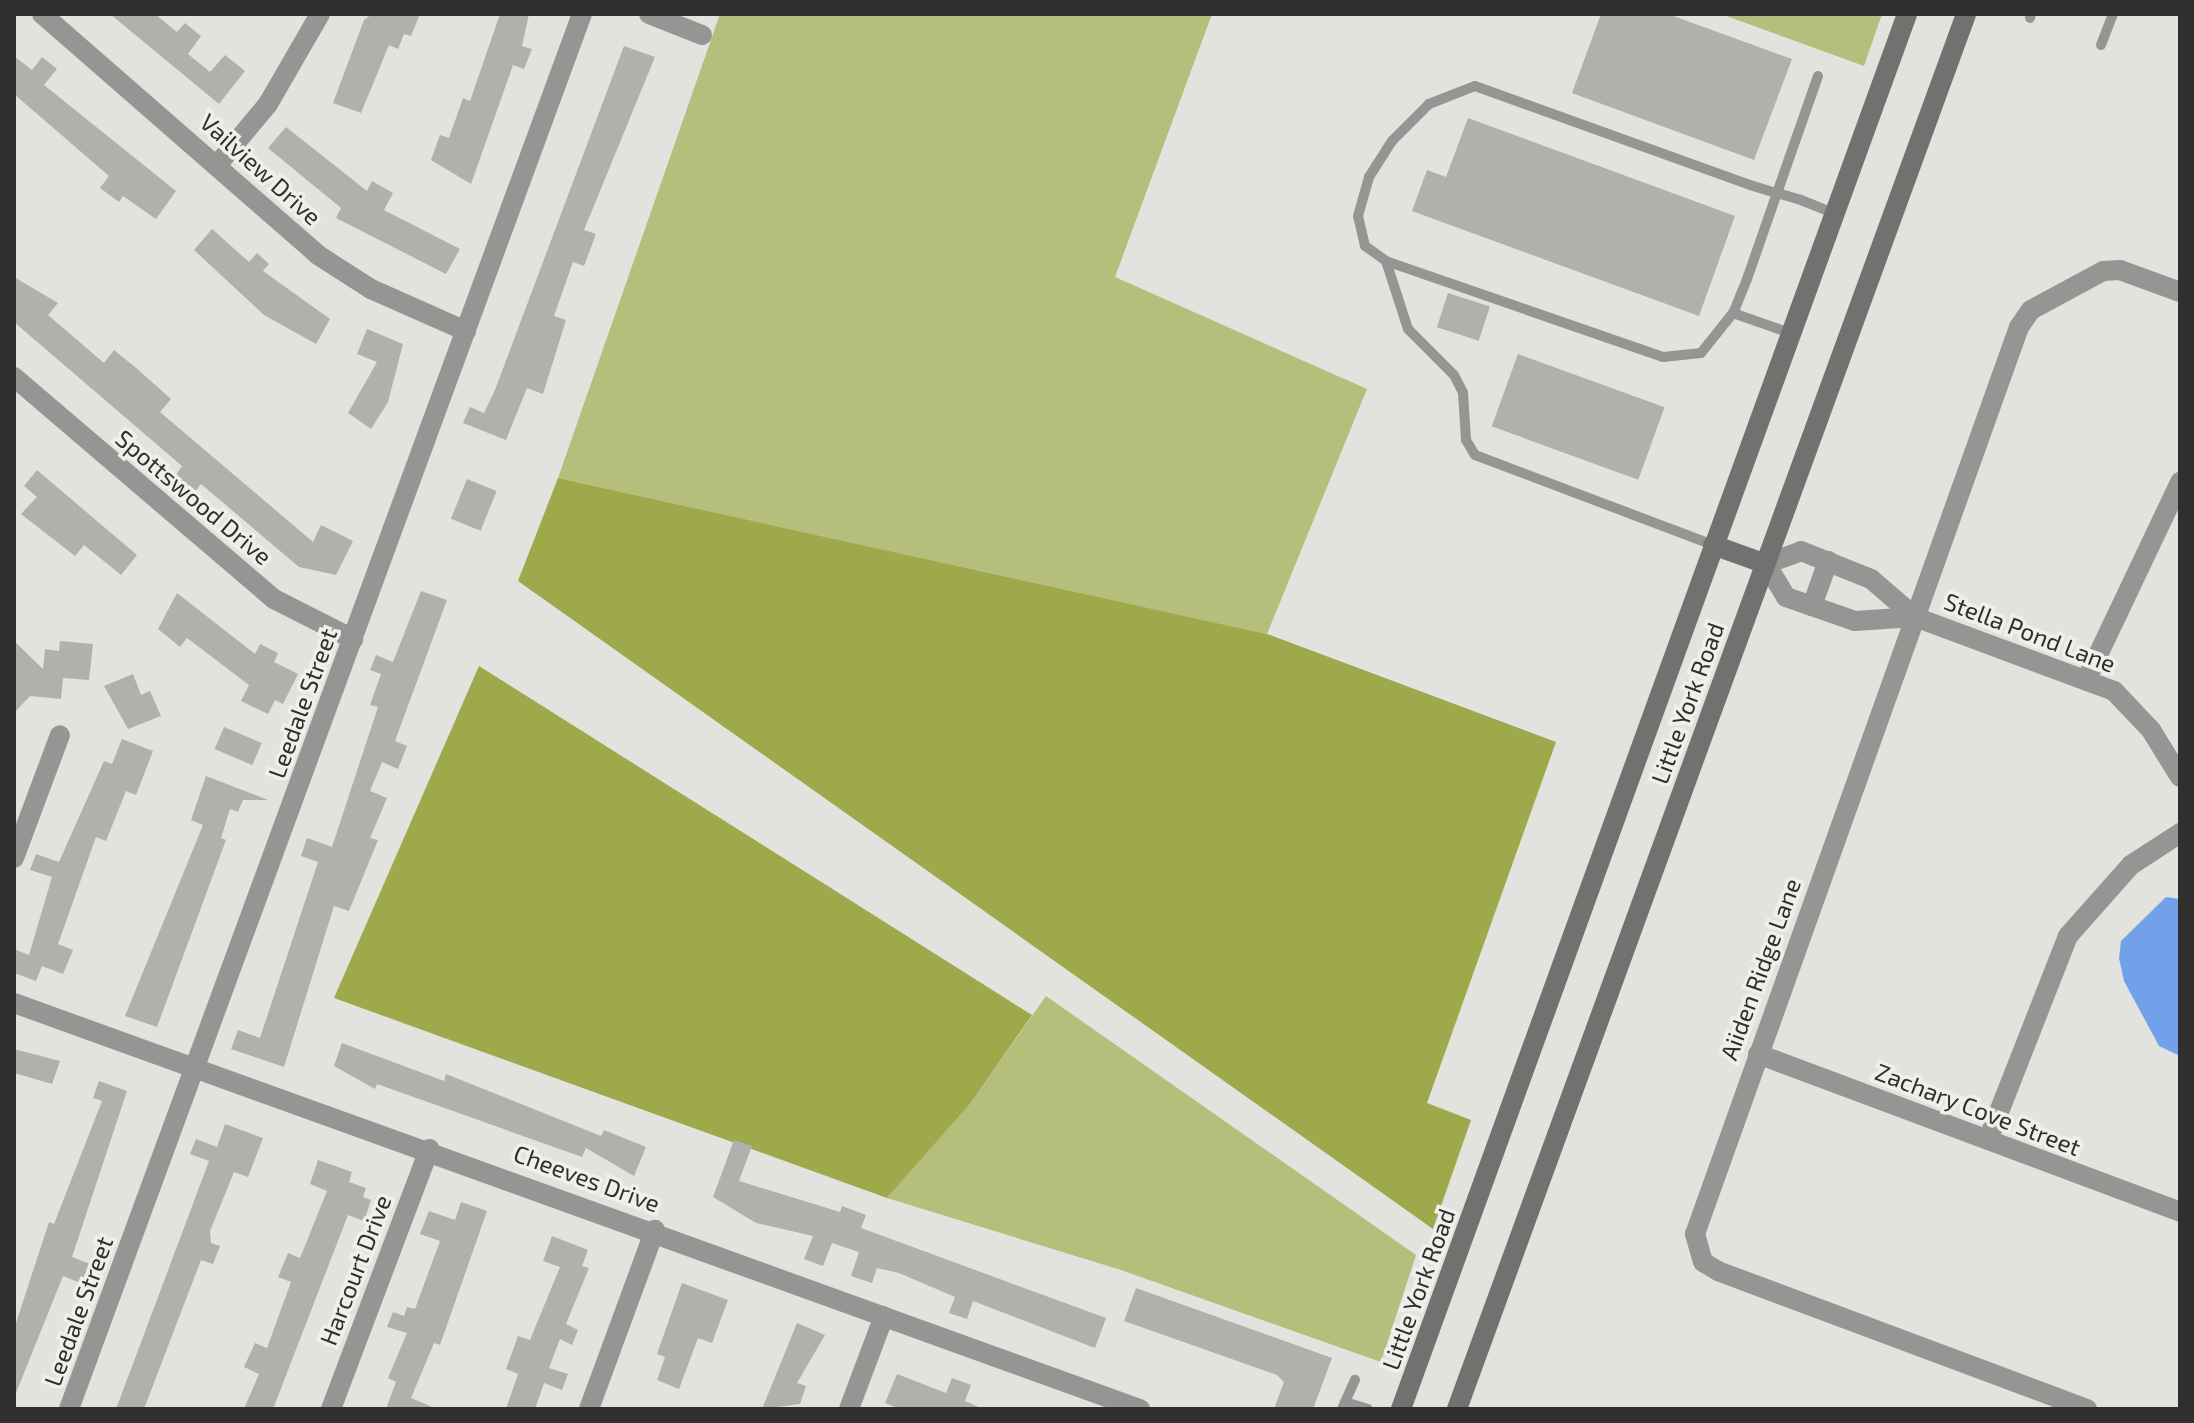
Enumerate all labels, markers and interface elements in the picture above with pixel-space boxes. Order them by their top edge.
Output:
street label: Vailview Drive [194,107,328,231]
street label: Spottswood Drive [110,423,278,571]
street label: Stella Pond Lane [1940,586,2120,678]
street label: Little York Road [1644,618,1730,788]
street label: Leedale Street [262,624,342,782]
street label: Aiiden Ridge Lane [1714,874,1806,1064]
street label: Zachary Cove Street [1871,1057,2085,1161]
street label: Cheeves Drive [510,1138,664,1218]
street label: Harcourt Drive [313,1191,397,1349]
street label: Little York Road [1375,1204,1461,1374]
street label: Leedale Street [38,1232,118,1390]

